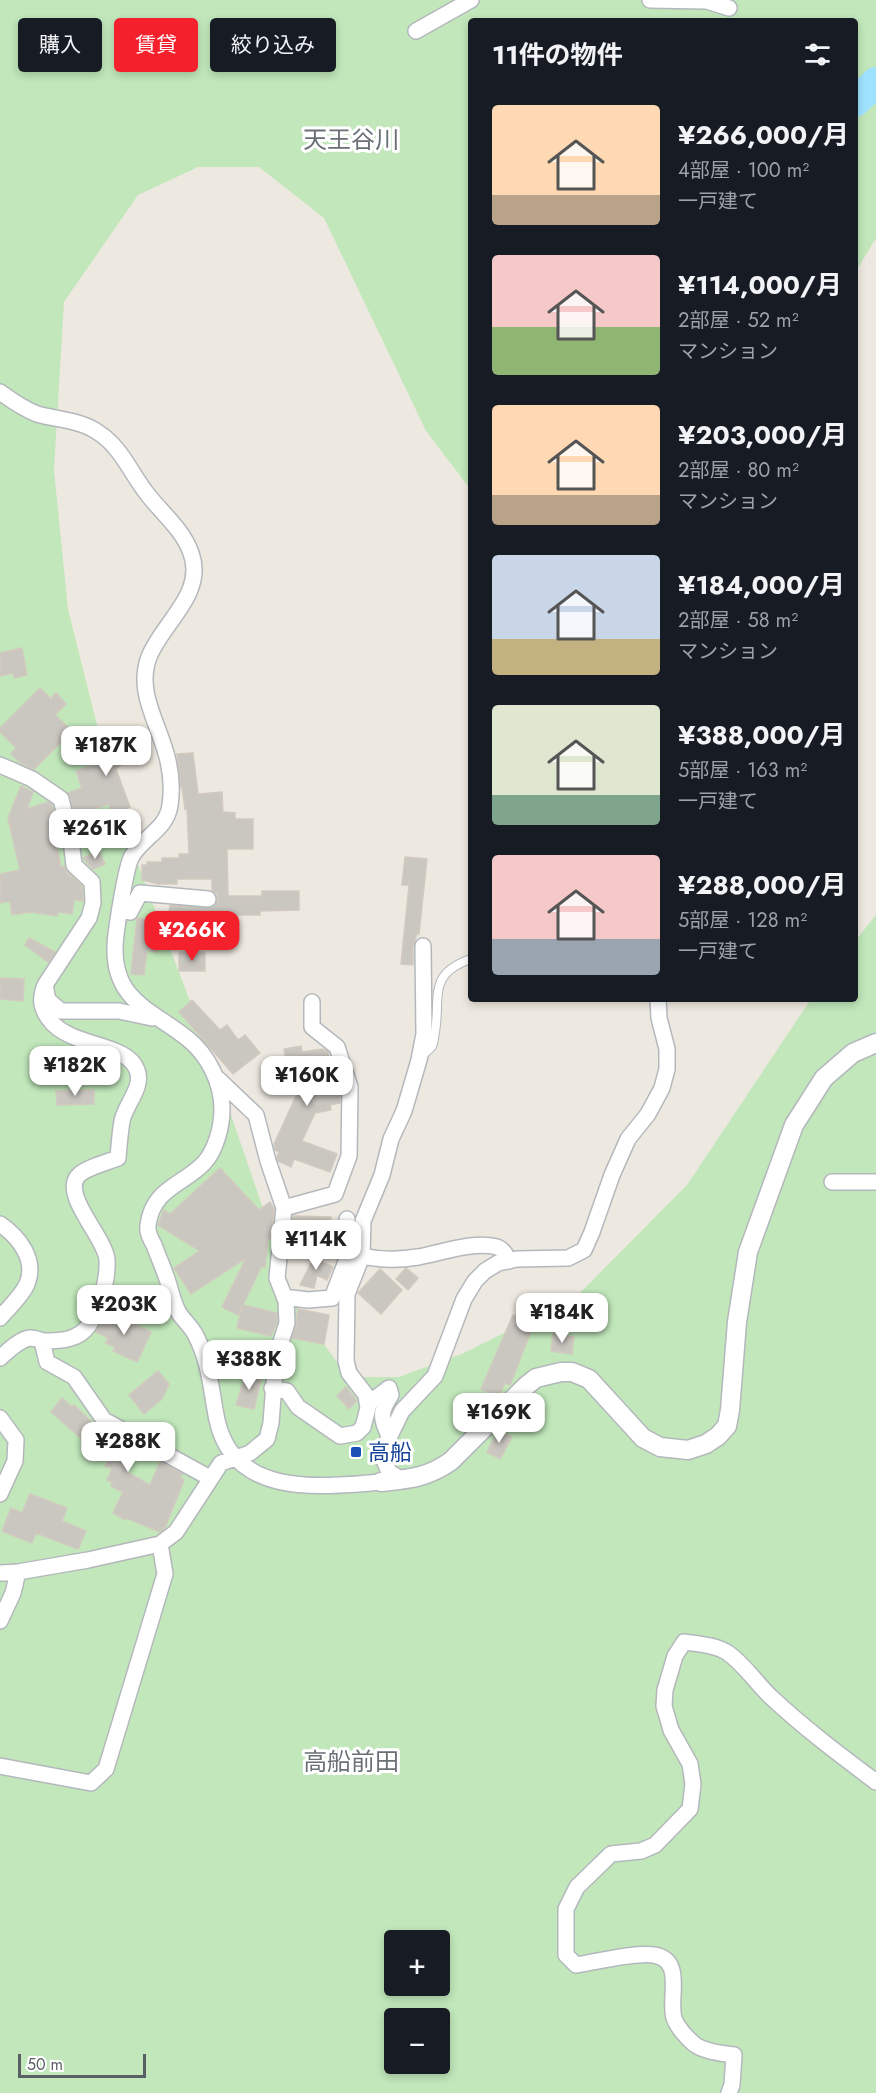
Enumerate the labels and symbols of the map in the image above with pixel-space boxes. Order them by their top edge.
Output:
district label: 天王谷川 [303,122,399,157]
pin: ¥187K [64,726,148,777]
pin: ¥261K [53,809,137,860]
pin: ¥266K [150,911,234,962]
pin: ¥182K [33,1046,117,1097]
pin: ¥160K [265,1056,349,1107]
pin: ¥114K [274,1220,358,1271]
pin: ¥203K [82,1285,166,1336]
pin: ¥184K [520,1293,604,1344]
pin: ¥388K [207,1340,291,1391]
pin: ¥169K [457,1393,541,1444]
pin: ¥288K [86,1422,170,1473]
place label: 高船 [368,1436,412,1468]
marker: 高船 [349,1445,363,1459]
district label: 高船前田 [303,1744,399,1779]
scale bar [18,2051,146,2078]

